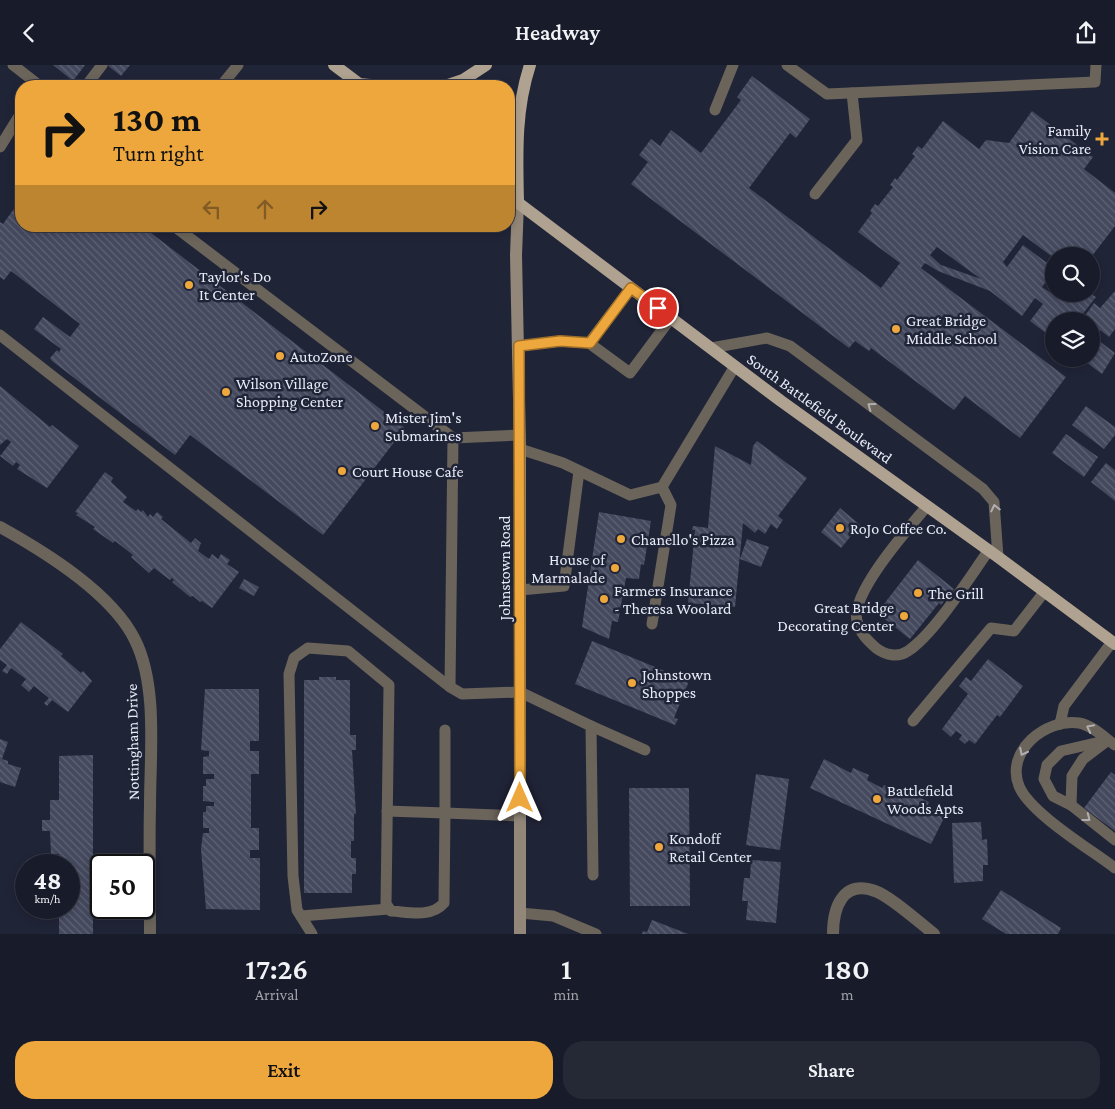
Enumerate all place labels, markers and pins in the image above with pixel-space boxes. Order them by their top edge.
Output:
place label: Family Vision Care [1019,122,1092,157]
marker: Family Vision Care [1095,132,1109,146]
place label: Taylor's Do It Center [199,268,271,303]
marker: Taylor's Do It Center [183,279,195,291]
pin [637,287,679,329]
place label: Great Bridge Middle School [906,312,997,347]
marker: Great Bridge Middle School [890,323,902,335]
place label: AutoZone [290,348,352,365]
marker: AutoZone [274,350,286,362]
place label: Wilson Village Shopping Center [236,375,344,411]
marker: Wilson Village Shopping Center [220,386,232,398]
place label: Mister Jim's Submarines [385,409,461,444]
marker: Mister Jim's Submarines [369,420,381,432]
place label: Court House Cafe [352,463,463,480]
marker: Court House Cafe [336,465,348,477]
place label: RoJo Coffee Co. [850,520,947,538]
marker: RoJo Coffee Co. [834,522,846,534]
place label: Chanello's Pizza [631,531,735,548]
marker: Chanello's Pizza [615,533,627,545]
place label: House of Marmalade [531,551,606,586]
marker: House of Marmalade [609,562,621,574]
place label: Farmers Insurance - Theresa Woolard [614,582,733,617]
place label: The Grill [928,585,984,602]
marker: The Grill [912,587,924,599]
marker: Farmers Insurance - Theresa Woolard [598,593,610,605]
place label: Great Bridge Decorating Center [777,599,894,635]
marker: Great Bridge Decorating Center [898,610,910,622]
place label: Johnstown Shoppes [640,666,712,702]
marker: Johnstown Shoppes [626,677,638,689]
place label: Battlefield Woods Apts [887,782,964,818]
marker: Battlefield Woods Apts [871,793,883,805]
place label: Kondoff Retail Center [669,830,752,865]
marker: Kondoff Retail Center [653,841,665,853]

